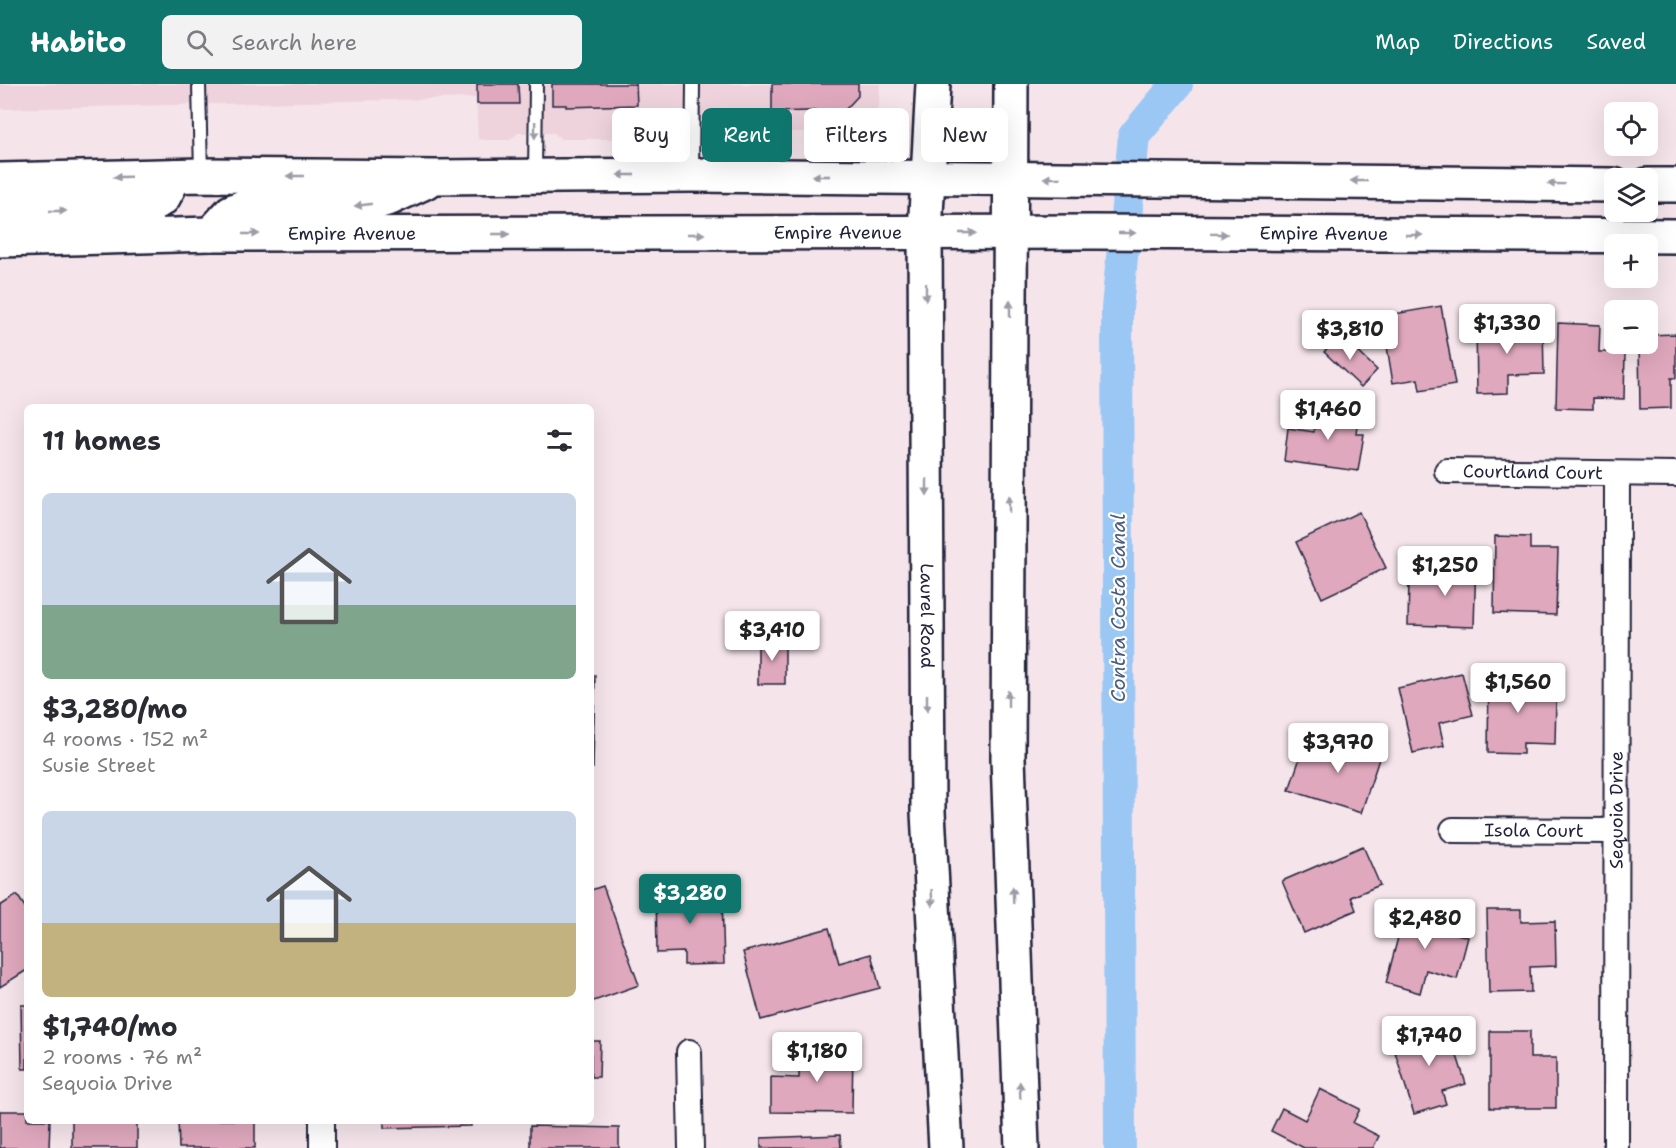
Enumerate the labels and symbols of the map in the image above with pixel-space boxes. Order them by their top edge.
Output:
one-way arrow [530,120,540,139]
one-way arrow [285,171,304,181]
one-way arrow [616,171,635,180]
one-way arrow [811,171,830,181]
one-way arrow [112,172,131,182]
one-way arrow [1043,173,1062,183]
one-way arrow [1350,177,1369,186]
one-way arrow [1546,179,1565,189]
one-way arrow [354,200,373,209]
one-way arrow [49,206,68,216]
street label: Empire Avenue [774,220,902,245]
street label: Empire Avenue [1260,221,1388,246]
street label: Empire Avenue [288,222,416,246]
one-way arrow [958,228,977,238]
one-way arrow [1118,228,1137,238]
one-way arrow [241,229,260,239]
one-way arrow [491,229,510,239]
one-way arrow [686,229,705,239]
one-way arrow [1210,229,1229,239]
one-way arrow [1405,230,1424,240]
one-way arrow [921,282,931,301]
one-way arrow [1005,300,1015,319]
pin: $1,330 [1458,304,1556,355]
pin: $3,810 [1301,310,1399,361]
pin: $1,460 [1279,390,1377,441]
street label: Courtland Court [1463,459,1603,485]
one-way arrow [922,477,932,496]
one-way arrow [1004,495,1014,514]
water label: Contra Costa Canal [1105,514,1131,702]
pin: $1,250 [1396,546,1494,597]
street label: Laurel Road [915,563,939,668]
pin: $3,410 [723,611,821,662]
pin: $1,560 [1469,663,1567,714]
one-way arrow [1003,690,1013,709]
one-way arrow [922,693,932,712]
pin: $3,970 [1289,723,1387,774]
street label: Sequoia Drive [1604,751,1629,869]
street label: Isola Court [1484,818,1584,843]
pin: $3,280 [641,874,739,925]
one-way arrow [1008,885,1017,904]
one-way arrow [928,888,937,907]
pin: $2,480 [1376,899,1474,950]
pin: $1,740 [1380,1016,1478,1067]
pin: $1,180 [768,1032,866,1083]
one-way arrow [1015,1080,1024,1099]

